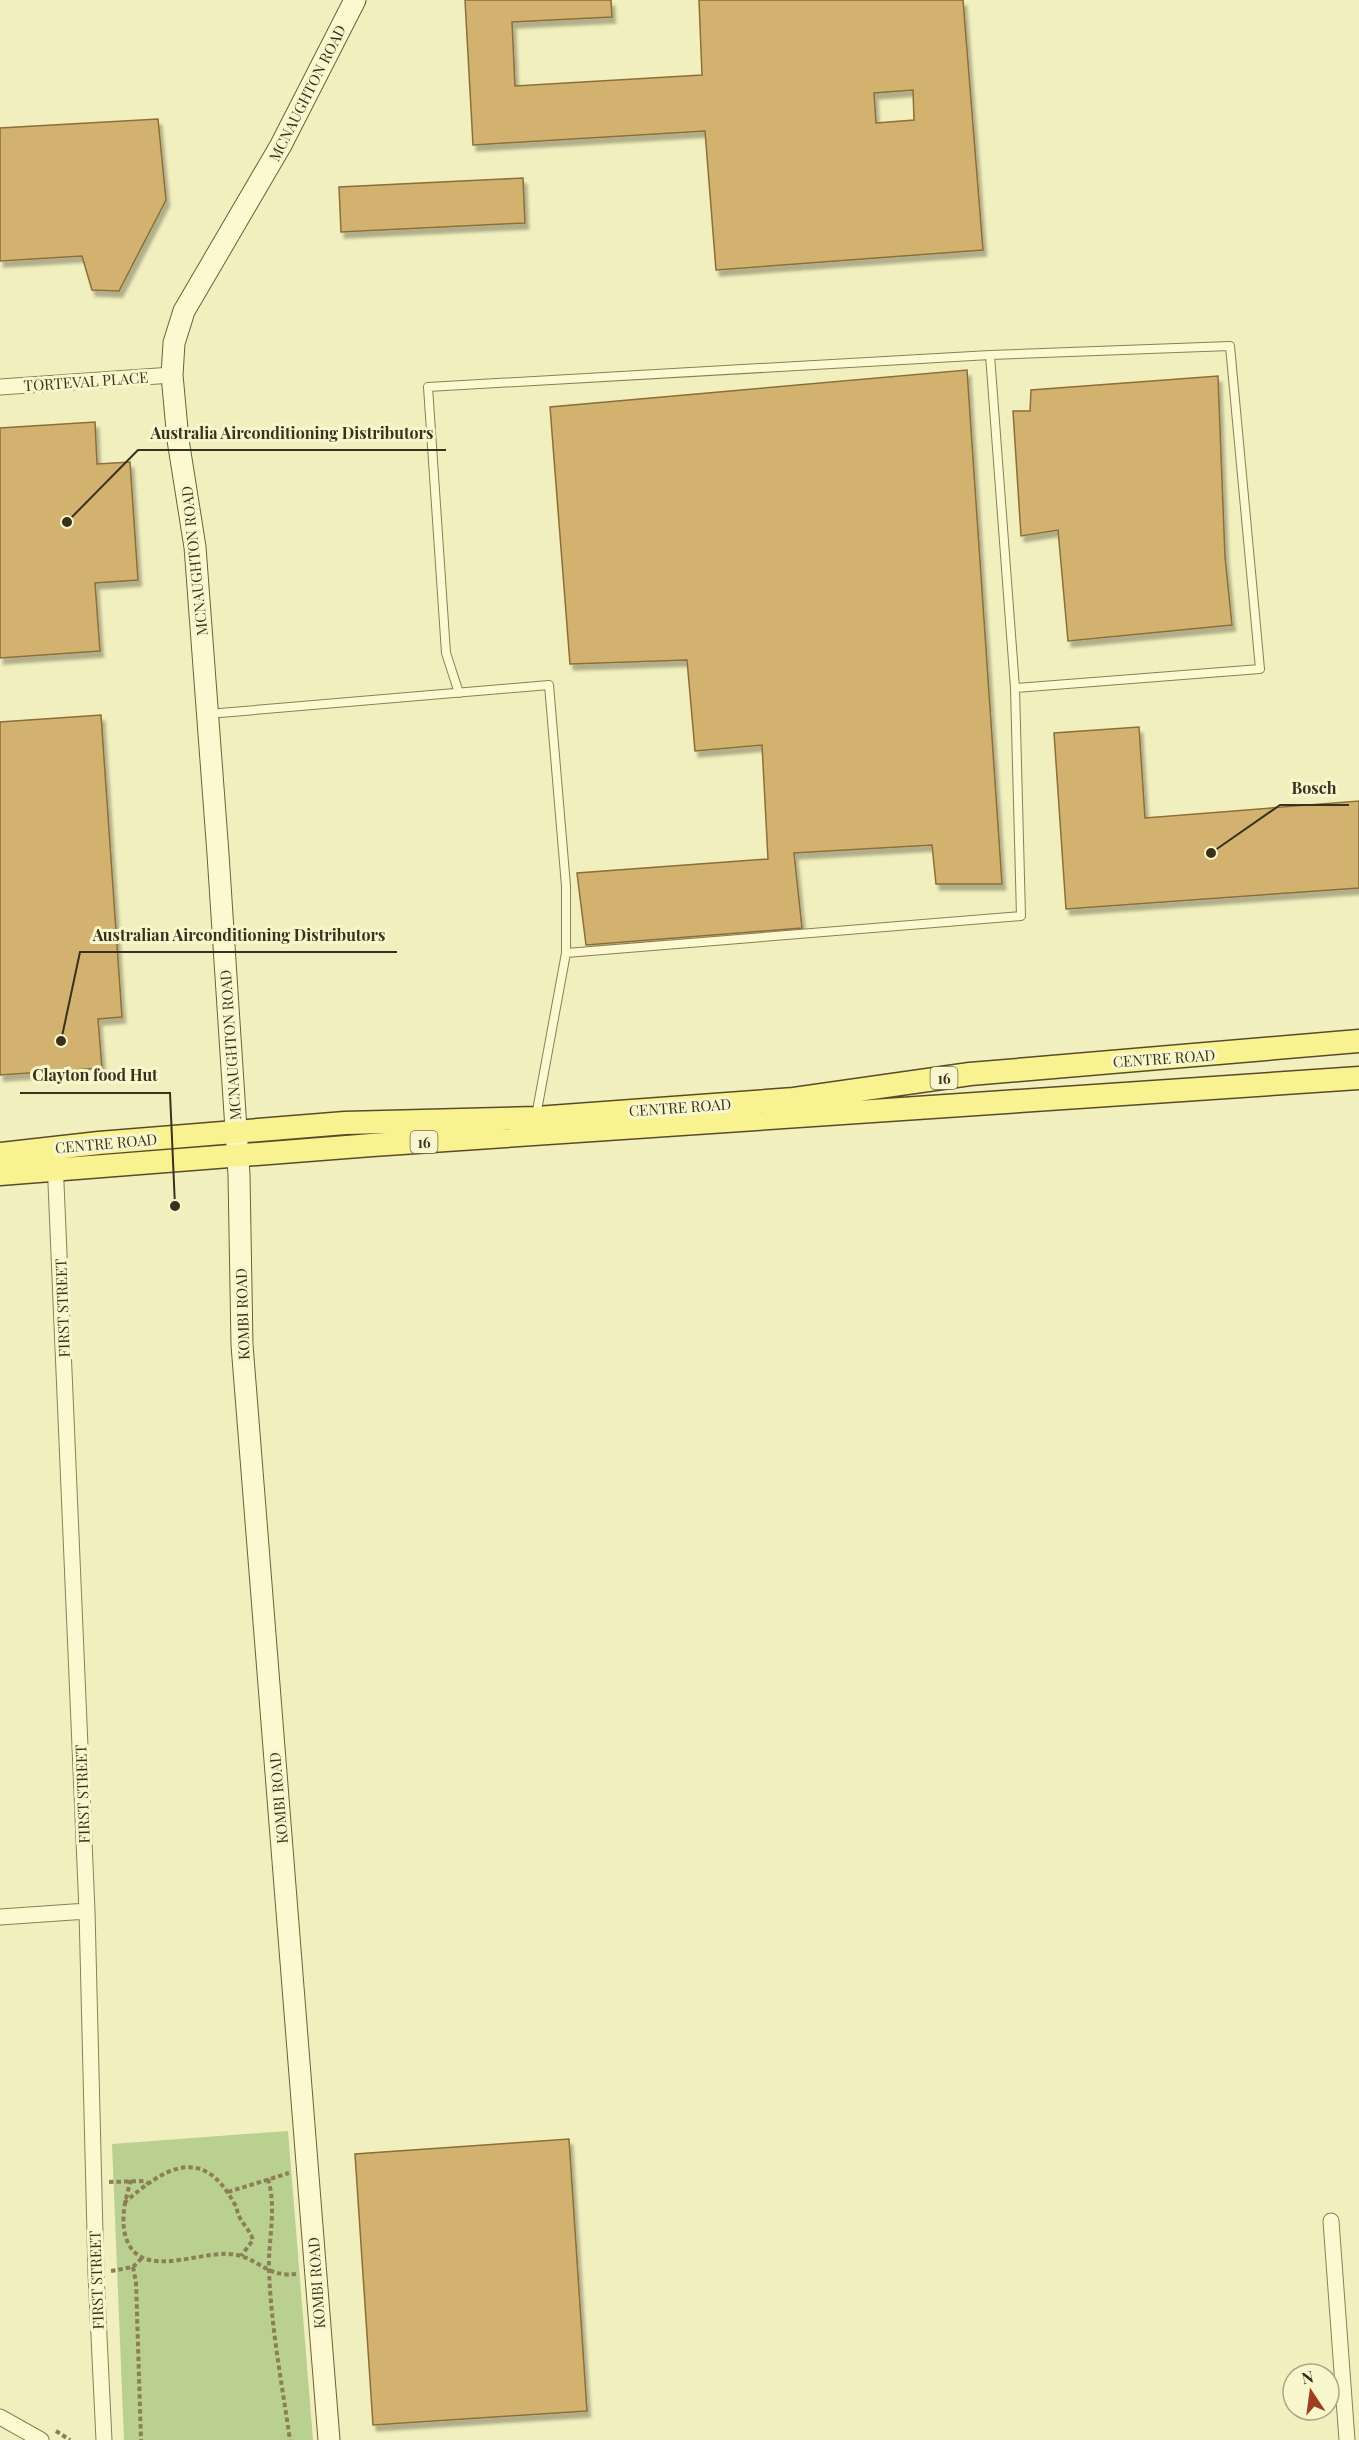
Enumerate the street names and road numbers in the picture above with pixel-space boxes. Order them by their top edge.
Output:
street label: MCNAUGHTON ROAD [264,21,350,165]
street label: TORTEVAL PLACE [23,367,149,395]
street label: MCNAUGHTON ROAD [176,485,212,637]
street label: MCNAUGHTON ROAD [215,969,245,1121]
street label: CENTRE ROAD [1112,1044,1216,1072]
road number: 16 [930,1067,958,1089]
street label: CENTRE ROAD [628,1093,732,1121]
street label: CENTRE ROAD [54,1129,158,1157]
road number: 16 [410,1131,438,1153]
street label: FIRST STREET [50,1258,74,1358]
street label: KOMBI ROAD [230,1268,254,1360]
street label: FIRST STREET [70,1744,94,1844]
street label: KOMBI ROAD [264,1751,292,1845]
street label: FIRST STREET [84,2230,108,2330]
street label: KOMBI ROAD [303,2236,329,2329]

